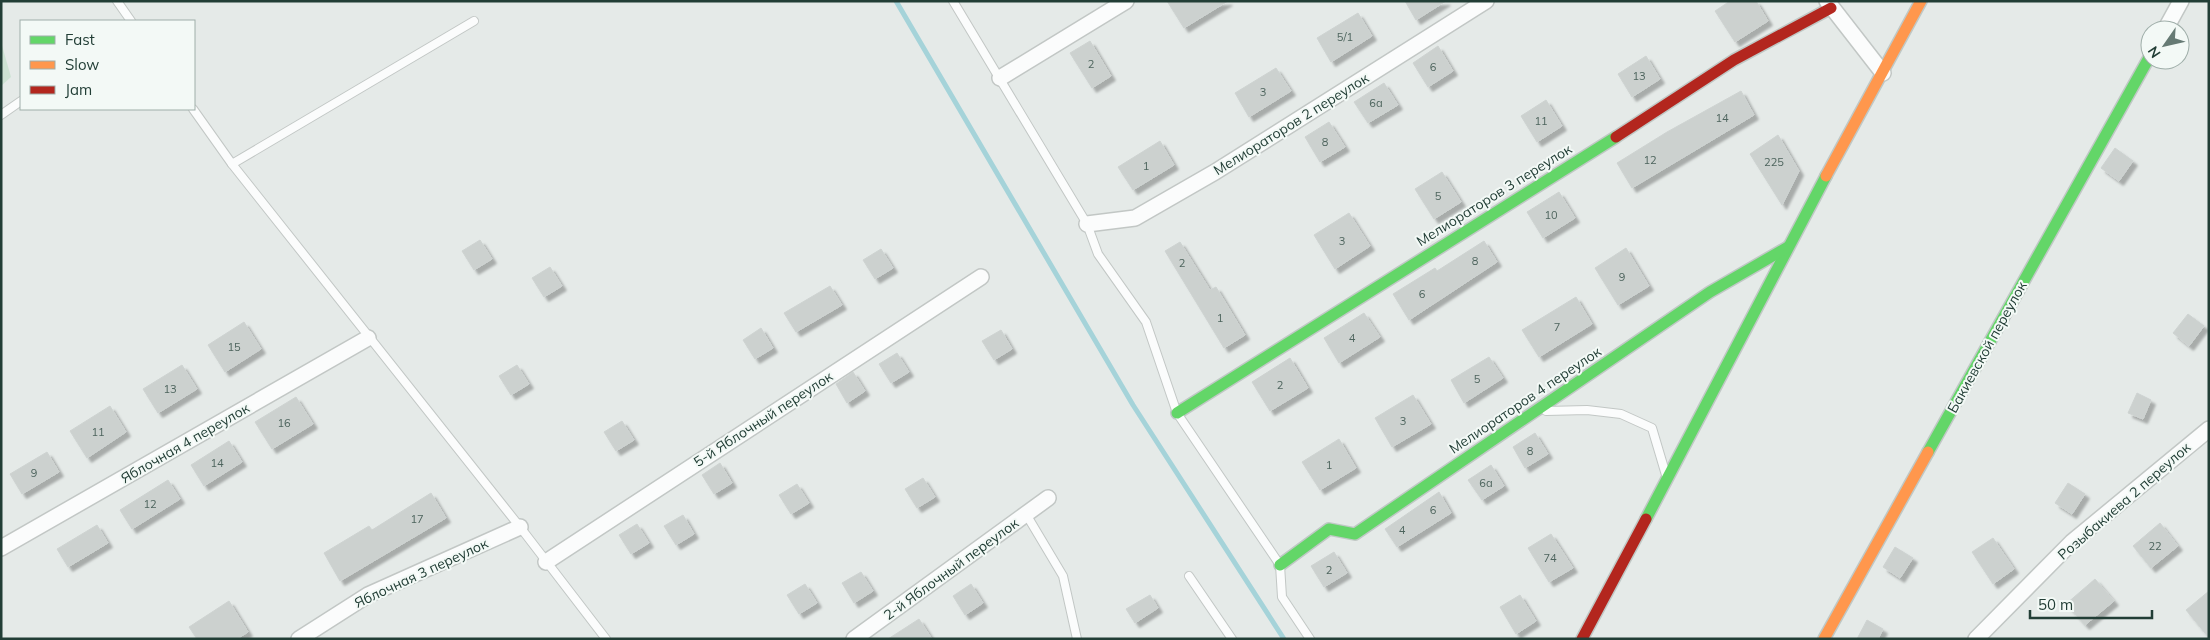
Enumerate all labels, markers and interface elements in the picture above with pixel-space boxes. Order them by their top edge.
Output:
legend [20,20,195,110]
north arrow [2140,20,2190,70]
text: Fast [65,30,95,49]
house number: 5/1 [1337,30,1353,44]
text: N [2144,43,2165,62]
text: Slow [65,55,99,74]
house number: 2 [1088,57,1095,71]
house number: 6 [1430,60,1437,74]
street label: Мелиораторов 2 переулок [1210,69,1372,179]
house number: 13 [1632,69,1646,83]
text: Jam [65,80,92,99]
house number: 3 [1260,85,1266,99]
house number: 6а [1369,96,1383,110]
house number: 14 [1715,111,1729,125]
house number: 11 [1534,114,1548,128]
house number: 8 [1322,135,1329,149]
street label: Мелиораторов 3 переулок [1413,140,1575,250]
house number: 12 [1643,153,1657,167]
house number: 225 [1764,155,1784,169]
house number: 1 [1143,159,1149,173]
house number: 5 [1435,189,1442,203]
house number: 10 [1544,208,1558,222]
house number: 3 [1339,234,1345,248]
house number: 8 [1472,254,1479,268]
house number: 2 [1179,256,1186,270]
house number: 9 [1619,270,1625,284]
street label: Бакиевской переулок [1943,278,2031,416]
house number: 6 [1419,287,1426,301]
house number: 1 [1217,311,1223,325]
house number: 7 [1554,320,1560,334]
house number: 4 [1349,331,1356,345]
house number: 15 [227,340,241,354]
street label: Мелиораторов 4 переулок [1446,342,1605,458]
street label: 5-й Яблочный переулок [690,367,836,471]
house number: 5 [1474,372,1481,386]
house number: 2 [1277,378,1284,392]
house number: 13 [163,382,177,396]
street label: Яблочная 4 переулок [117,399,253,487]
house number: 3 [1400,414,1406,428]
house number: 16 [277,416,291,430]
house number: 11 [91,425,105,439]
street label: Розыбакиева 2 переулок [2054,438,2194,564]
house number: 8 [1527,444,1534,458]
house number: 14 [210,456,224,470]
house number: 1 [1326,458,1332,472]
house number: 9 [31,466,37,480]
house number: 6а [1479,476,1493,490]
house number: 12 [143,497,157,511]
house number: 6 [1430,503,1437,517]
house number: 17 [410,512,424,526]
street label: 2-й Яблочный переулок [880,514,1022,624]
house number: 4 [1399,523,1406,537]
street label: Яблочная 3 переулок [351,534,491,612]
house number: 22 [2148,539,2162,553]
house number: 74 [1543,551,1557,565]
house number: 2 [1326,563,1333,577]
scale bar [2030,588,2152,620]
text: 50 m [2038,595,2073,614]

